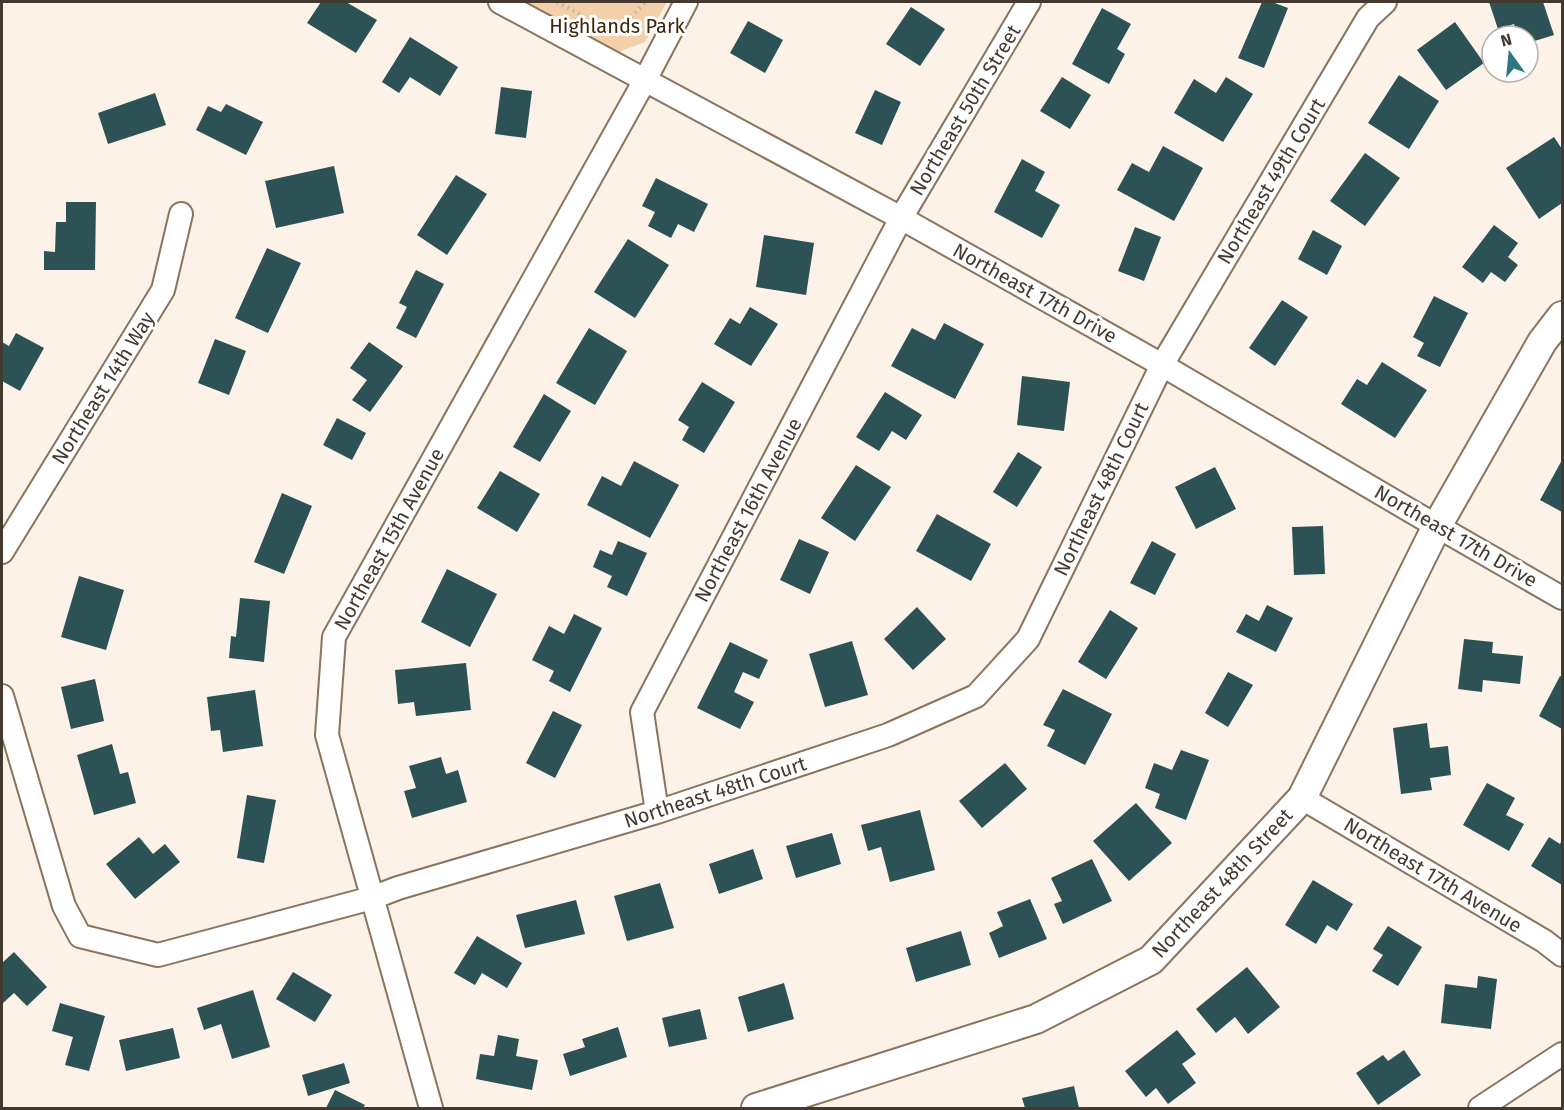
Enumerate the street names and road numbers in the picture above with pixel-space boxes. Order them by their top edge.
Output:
street label: Northeast 50th Street [905,20,1026,200]
street label: Northeast 49th Court [1212,93,1330,268]
street label: Northeast 17th Drive [949,238,1121,348]
street label: Northeast 14th Way [46,307,160,469]
street label: Northeast 48th Court [1049,398,1154,580]
street label: Northeast 16th Avenue [689,414,807,606]
street label: Northeast 15th Avenue [329,444,449,634]
street label: Northeast 17th Drive [1370,480,1542,592]
street label: Northeast 48th Court [621,751,810,833]
street label: Northeast 48th Street [1147,803,1298,963]
street label: Northeast 17th Avenue [1340,812,1526,938]

